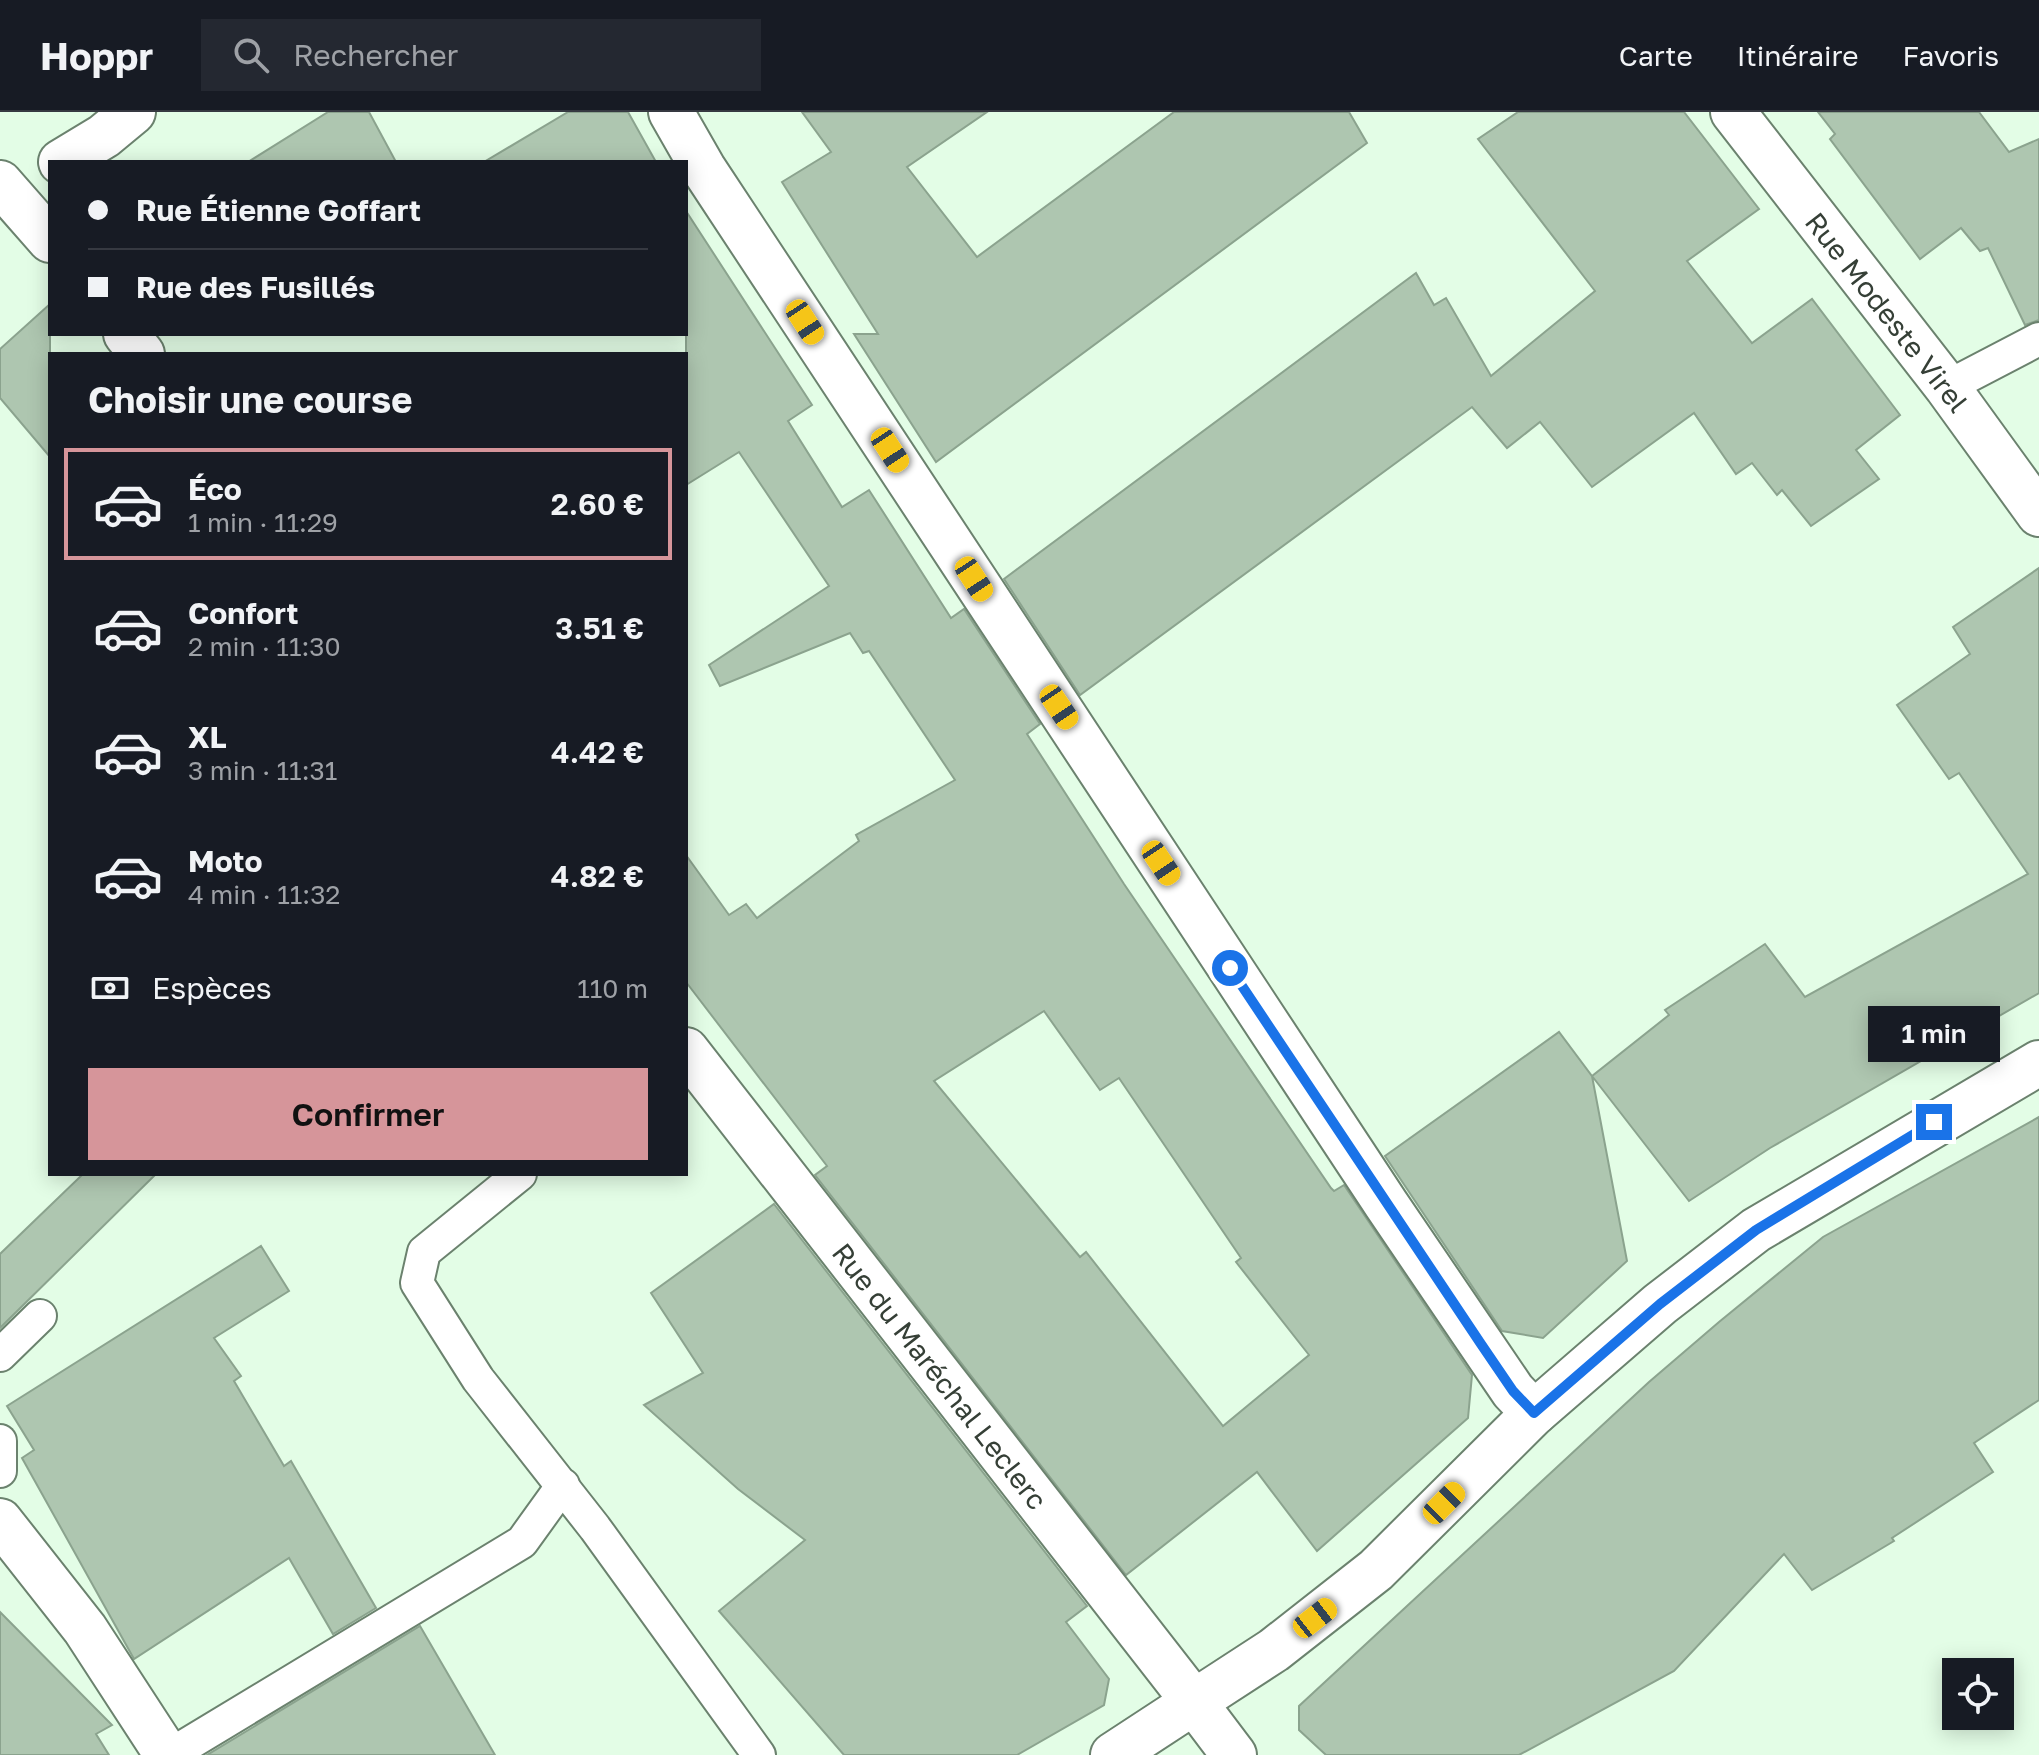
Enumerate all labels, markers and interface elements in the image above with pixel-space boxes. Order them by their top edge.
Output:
search box [201,19,761,91]
text: Hoppr [40,33,153,78]
icon: search [229,33,273,77]
text: Rechercher [293,37,458,73]
text: Carte [1619,39,1693,72]
text: Itinéraire [1737,39,1858,72]
text: Favoris [1902,39,1999,72]
text: Rue Étienne Goffart [136,192,421,228]
street label: Rue Modeste Virel [1799,206,1975,418]
text: Rue des Fusillés [136,269,375,305]
car [782,295,828,349]
text: Choisir une course [88,378,412,421]
car [867,423,913,477]
icon: car [92,468,164,540]
text: Éco [188,471,242,507]
text: 2.60 € [551,486,644,522]
text: 1 min · 11:29 [188,507,338,538]
car [951,552,997,606]
icon: car [92,592,164,664]
text: Confort [188,595,299,631]
text: 3.51 € [555,610,644,646]
text: 2 min · 11:30 [188,631,341,662]
car [1036,680,1082,734]
icon: car [92,716,164,788]
text: XL [188,719,227,755]
text: 4.42 € [551,734,644,770]
text: 3 min · 11:31 [188,755,337,786]
car [1138,836,1184,890]
icon: car [92,840,164,912]
text: Moto [188,843,263,879]
text: 4.82 € [551,858,644,894]
text: 4 min · 11:32 [188,879,340,910]
route start [1212,950,1248,986]
icon: cash [88,966,132,1010]
text: Espèces [152,970,272,1006]
text: 110 m [577,973,648,1004]
callout: 1 min [1868,1006,2000,1062]
text: 1 min [1901,1018,1967,1049]
button: Confirmer [88,1068,648,1160]
route end [1916,1104,1952,1140]
street label: Rue du Maréchal Leclerc [826,1236,1054,1516]
car [1419,1478,1469,1528]
car [1289,1594,1341,1642]
map controls [1942,1658,2014,1730]
button: locate [1942,1658,2014,1730]

